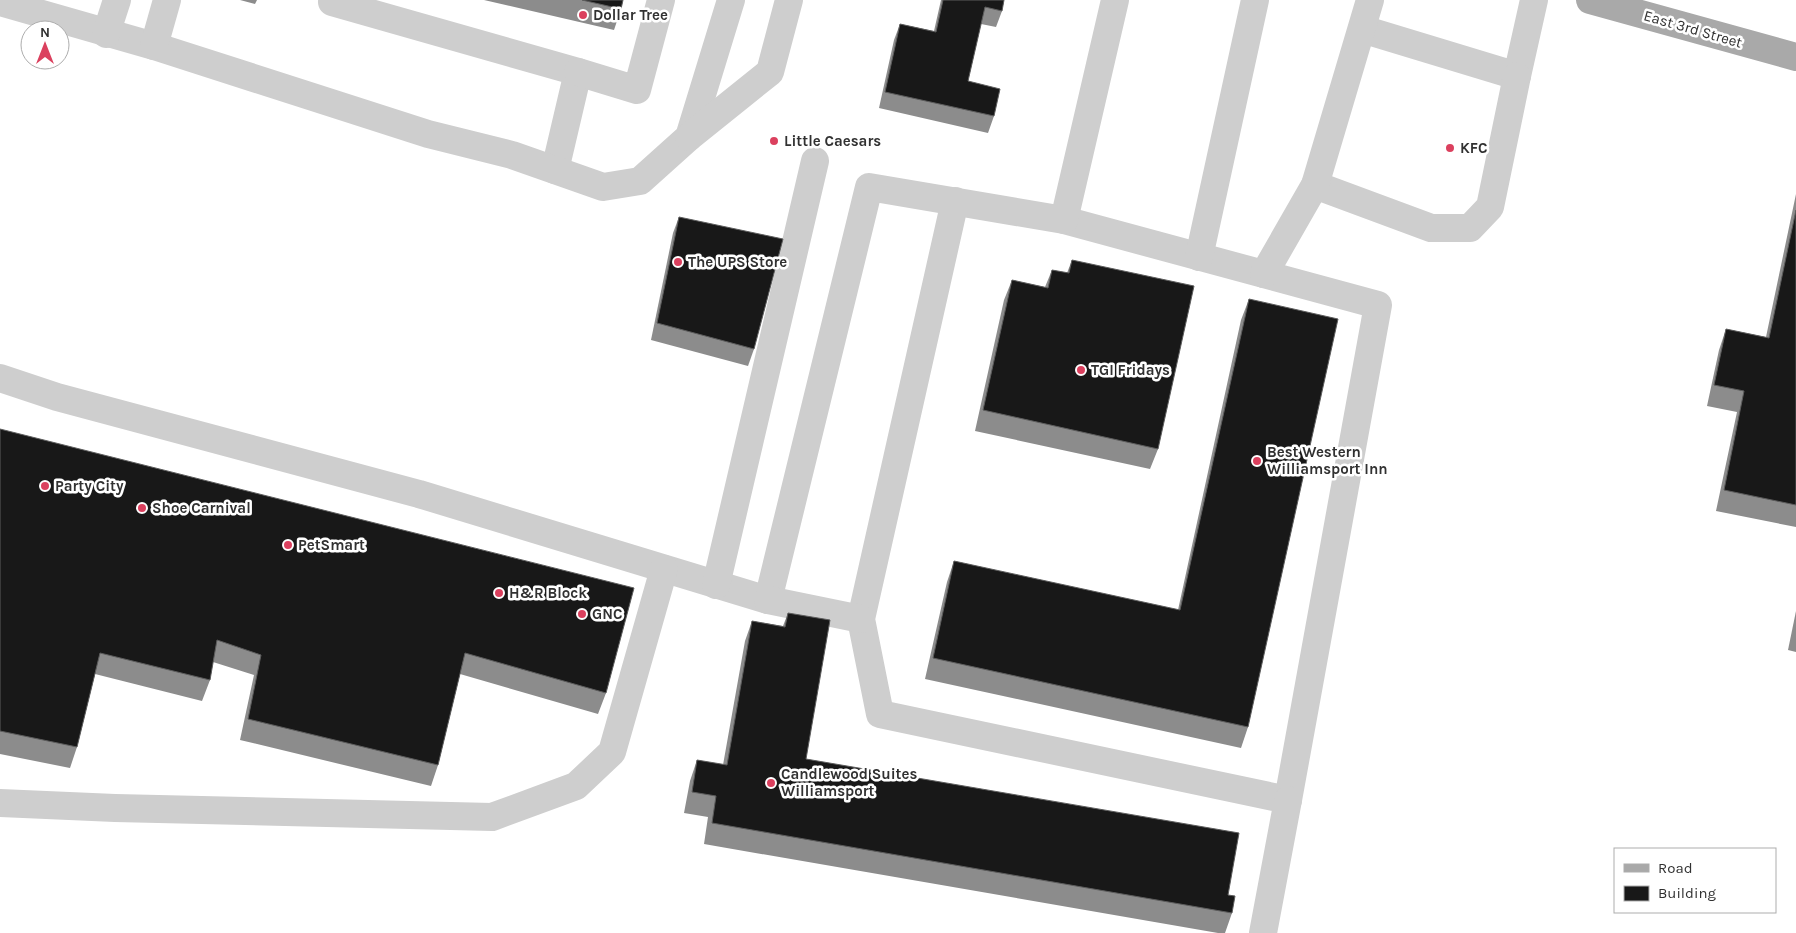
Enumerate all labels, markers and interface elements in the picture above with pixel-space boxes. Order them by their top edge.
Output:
place label: Dollar Tree [593,6,668,24]
street label: East 3rd Street [1642,6,1745,52]
marker: Dollar Tree [577,9,589,21]
north arrow [20,20,70,70]
text: N [40,24,50,41]
place label: Little Caesars [784,132,881,150]
marker: Little Caesars [768,135,780,147]
place label: KFC [1460,139,1488,157]
marker: KFC [1444,142,1456,154]
place label: The UPS Store [688,253,787,271]
marker: The UPS Store [672,256,684,268]
place label: TGI Fridays [1091,361,1170,379]
marker: TGI Fridays [1075,364,1087,376]
place label: Best Western Williamsport Inn [1267,443,1388,478]
marker: Best Western Williamsport Inn [1251,455,1263,467]
place label: Party City [55,477,124,495]
marker: Party City [39,480,51,492]
place label: Shoe Carnival [152,499,251,517]
marker: Shoe Carnival [136,502,148,514]
place label: PetSmart [298,536,365,554]
marker: PetSmart [282,539,294,551]
place label: H&R Block [509,584,587,602]
marker: H&R Block [493,587,505,599]
place label: GNC [592,605,622,623]
marker: GNC [576,608,588,620]
place label: Candlewood Suites Williamsport [781,765,917,800]
marker: Candlewood Suites Williamsport [765,777,777,789]
legend [1614,848,1776,913]
text: Road [1658,859,1693,877]
text: Building [1658,884,1716,902]

